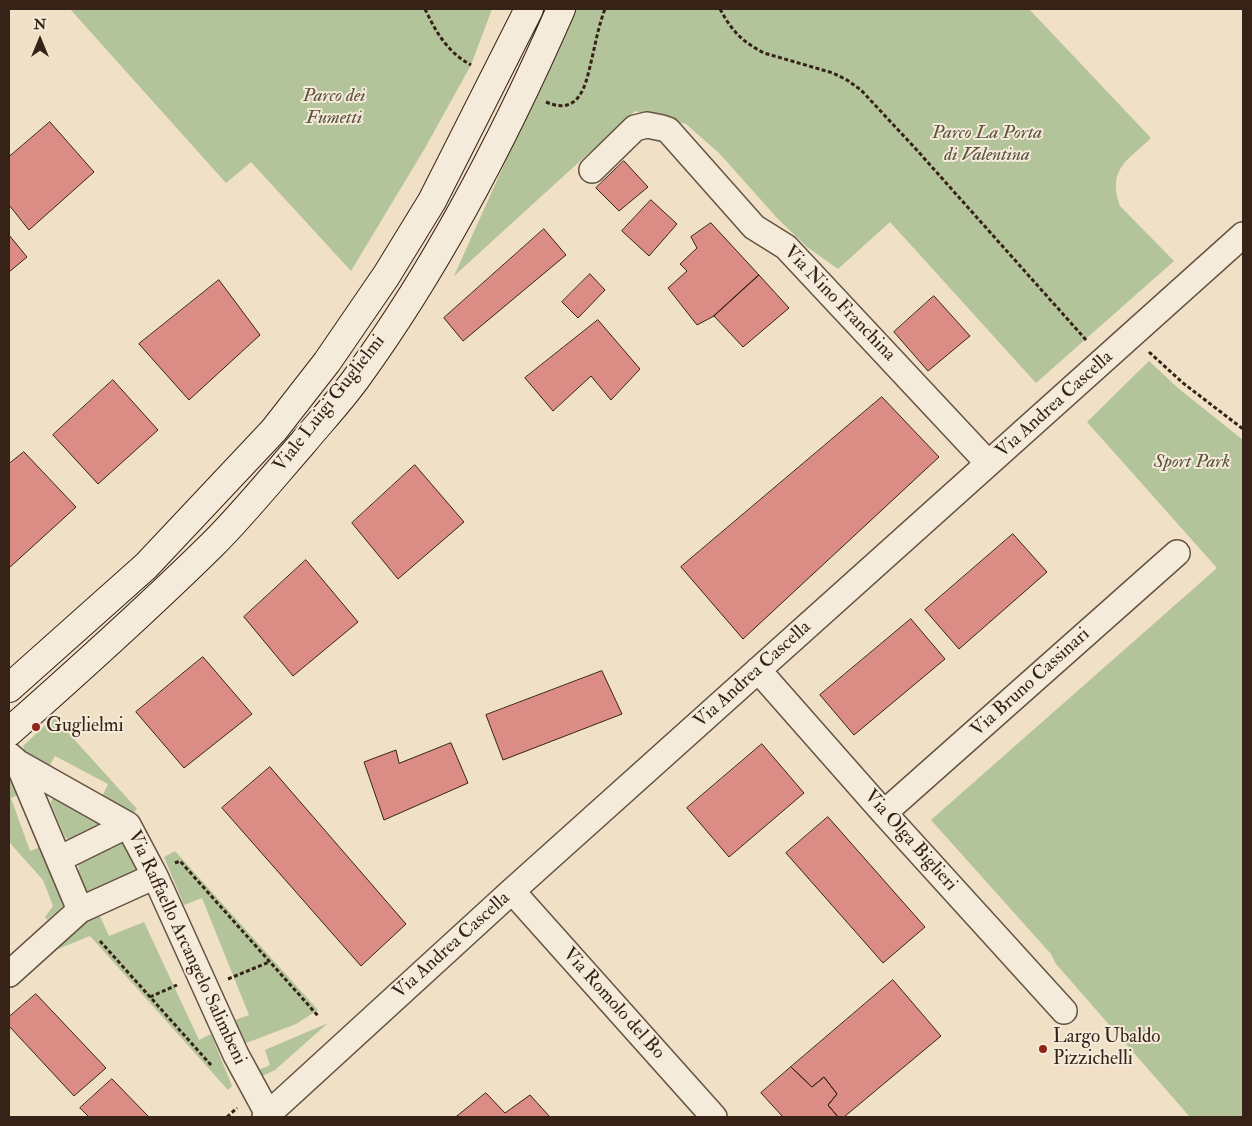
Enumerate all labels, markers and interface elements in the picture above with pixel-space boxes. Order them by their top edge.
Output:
north arrow [15,15,65,65]
text: N [34,16,46,33]
park label: Parco dei Fumetti [302,86,366,130]
park label: Parco La Porta di Valentina [932,123,1042,167]
street label: Via Nino Franchina [778,242,900,366]
street label: Viale Luigi Guglielmi [269,331,391,477]
street label: Via Andrea Cascella [992,347,1118,463]
park label: Sport Park [1154,452,1230,474]
street label: Via Andrea Cascella [690,617,816,733]
street label: Via Bruno Cassinari [967,624,1095,742]
place label: Guglielmi [46,716,124,738]
marker: Guglielmi [30,721,42,733]
street label: Via Olga Biglieri [859,786,961,896]
street label: Via Raffaello Arcangelo Salimbeni [122,827,250,1069]
street label: Via Andrea Cascella [389,888,515,1004]
street label: Via Romolo del Bo [557,944,669,1064]
place label: Largo Ubaldo Pizzichelli [1053,1027,1160,1071]
marker: Largo Ubaldo Pizzichelli [1037,1043,1049,1055]

